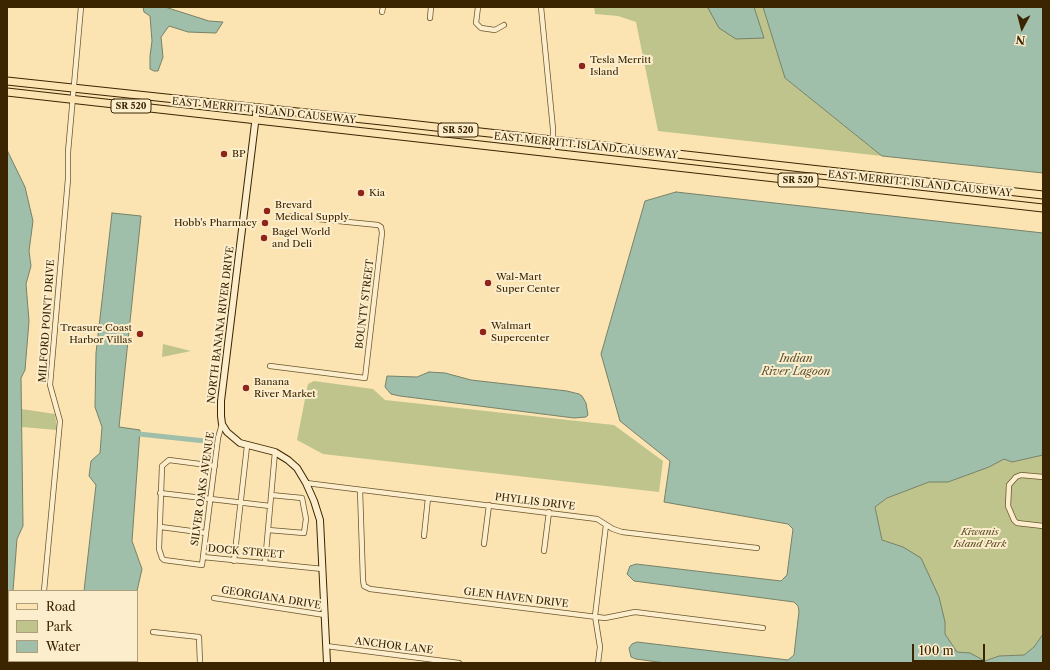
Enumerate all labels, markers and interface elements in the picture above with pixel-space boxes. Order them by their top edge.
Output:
north arrow [1002,8,1042,48]
text: N [1015,32,1026,47]
place label: Tesla Merritt Island [590,54,651,78]
marker: Tesla Merritt Island [577,61,587,71]
street label: EAST MERRITT ISLAND CAUSEWAY [171,95,357,127]
road number: SR 520 [111,99,151,113]
road number: SR 520 [438,123,478,137]
street label: EAST MERRITT ISLAND CAUSEWAY [493,130,679,162]
place label: BP [232,148,246,160]
marker: BP [219,149,229,159]
street label: EAST MERRITT ISLAND CAUSEWAY [827,168,1013,200]
road number: SR 520 [778,173,818,187]
place label: Kia [369,187,385,199]
marker: Kia [356,188,366,198]
place label: Brevard Medical Supply [275,199,349,222]
marker: Brevard Medical Supply [262,206,272,216]
place label: Hobb's Pharmacy [174,217,257,229]
marker: Hobb's Pharmacy [260,218,270,228]
place label: Bagel World and Deli [272,226,330,250]
marker: Bagel World and Deli [259,233,269,243]
street label: NORTH BANANA RIVER DRIVE [205,246,237,404]
street label: BOUNTY STREET [354,258,376,350]
street label: MILFORD POINT DRIVE [37,259,57,383]
place label: Wal-Mart Super Center [496,271,560,294]
marker: Wal-Mart Super Center [483,278,493,288]
place label: Walmart Supercenter [491,320,549,344]
place label: Treasure Coast Harbor Villas [60,322,132,346]
marker: Walmart Supercenter [478,327,488,337]
marker: Treasure Coast Harbor Villas [135,329,145,339]
water label: Indian River Lagoon [762,352,830,378]
place label: Banana River Market [254,376,316,400]
marker: Banana River Market [241,383,251,393]
street label: SILVER OAKS AVENUE [189,431,217,547]
street label: PHYLLIS DRIVE [494,491,576,513]
park label: Kiwanis Island Park [954,526,1006,550]
street label: DOCK STREET [207,543,285,561]
street label: GEORGIANA DRIVE [220,584,322,612]
street label: GLEN HAVEN DRIVE [463,586,569,610]
legend [8,590,138,662]
text: Road [46,599,76,614]
text: Park [46,619,72,634]
street label: ANCHOR LANE [354,635,434,657]
scale bar [914,636,987,662]
text: Water [46,639,80,654]
text: 100 m [919,643,954,658]

